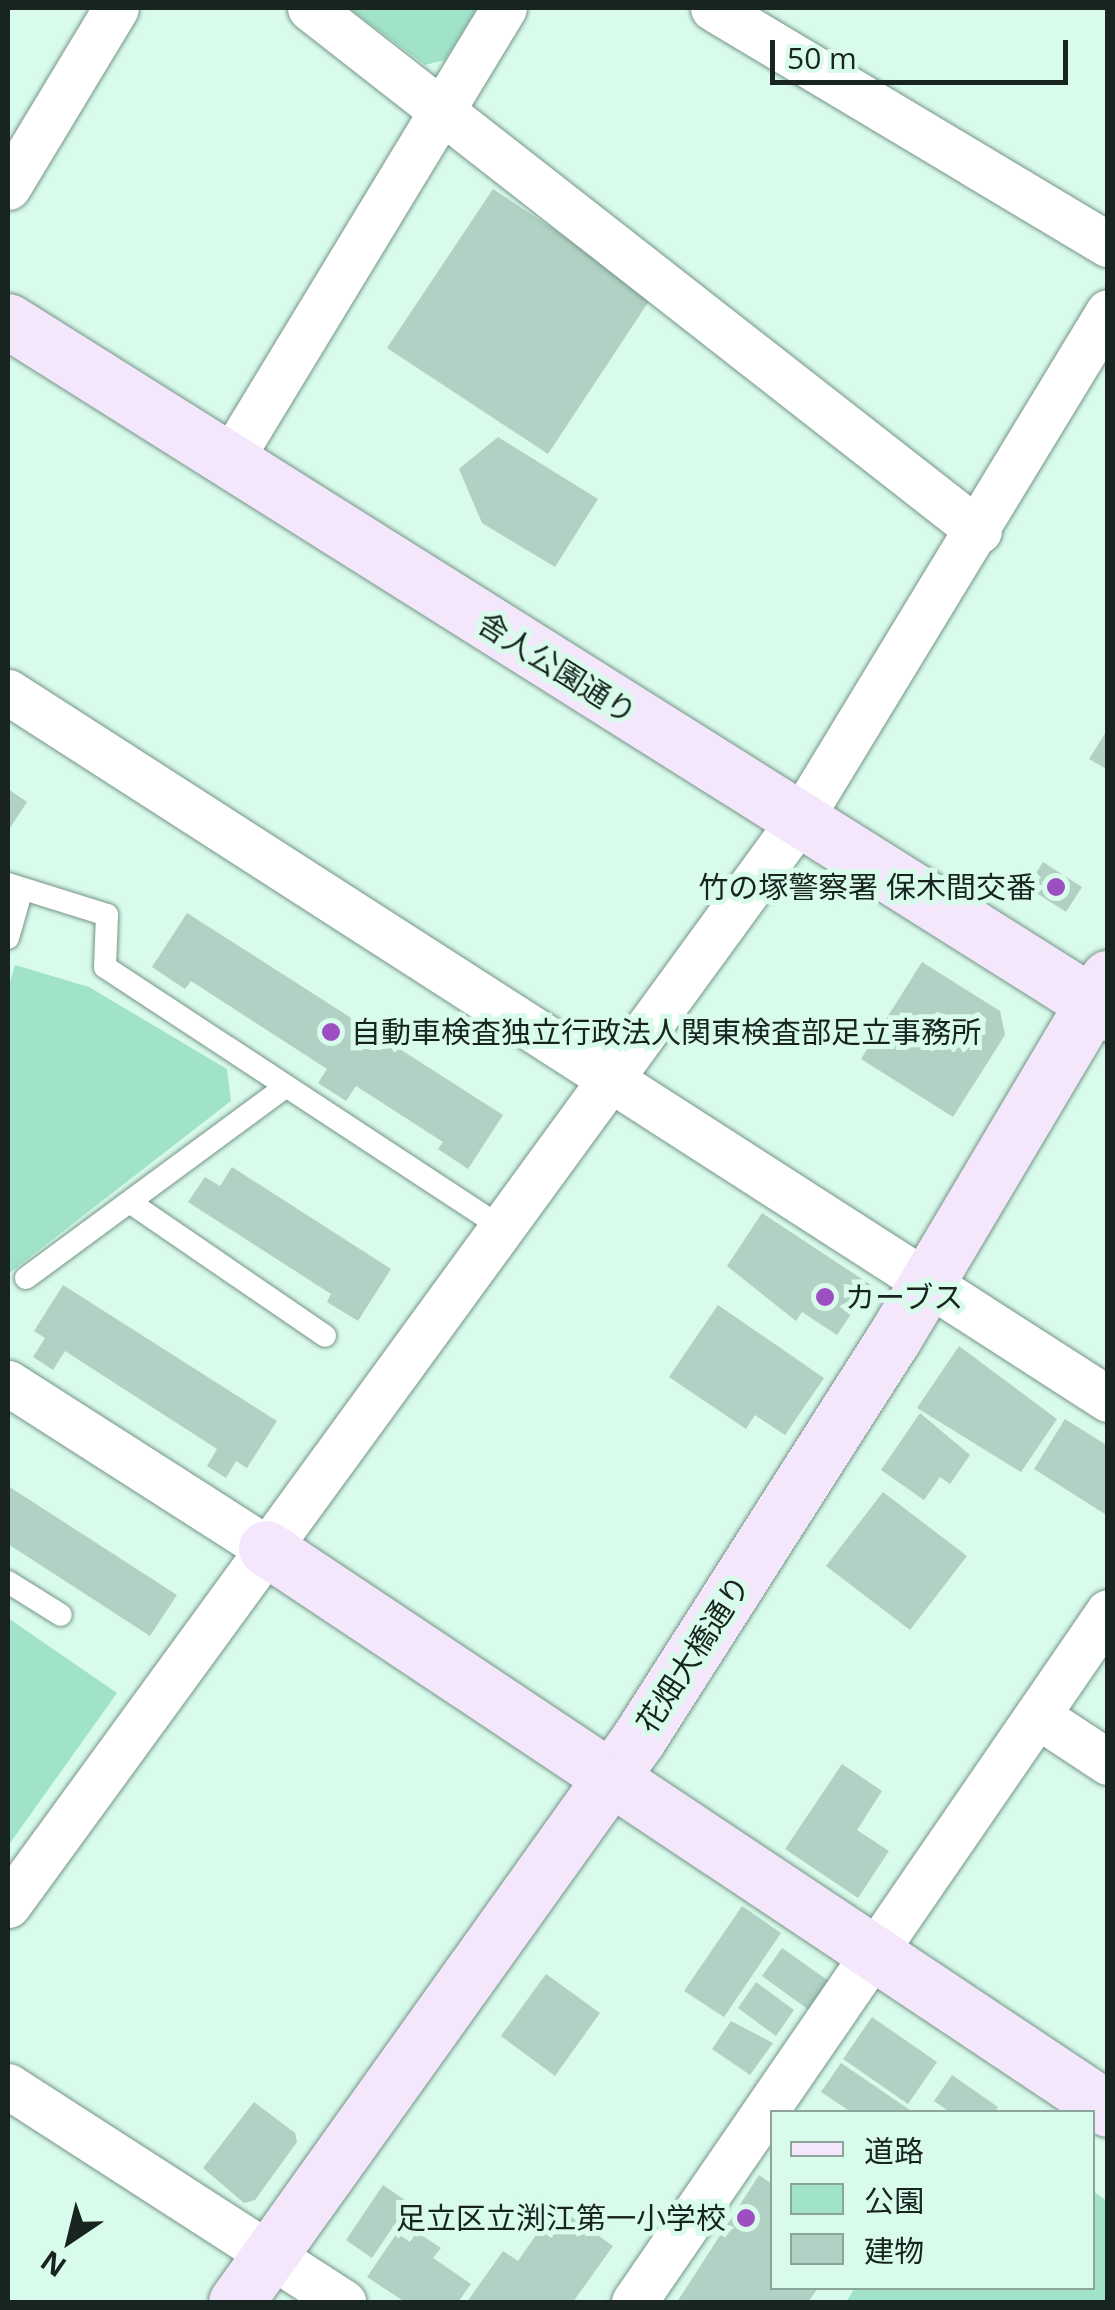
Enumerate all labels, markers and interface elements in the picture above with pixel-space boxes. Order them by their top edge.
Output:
scale bar [775,20,1072,82]
text: 50 m [787,37,857,78]
street label: 舎人公園通り [471,605,643,731]
place label: 竹の塚警察署 保木間交番 [698,869,1036,905]
marker: 竹の塚警察署 保木間交番 [1045,876,1067,898]
place label: 自動車検査独立行政法人関東検査部足立事務所 [351,1014,981,1050]
marker: 自動車検査独立行政法人関東検査部足立事務所 [320,1021,342,1043]
place label: カーブス [845,1279,965,1315]
marker: カーブス [814,1286,836,1308]
street label: 花畑大橋通り [629,1569,757,1739]
legend [770,2110,1095,2290]
text: 道路 [864,2130,924,2171]
text: 公園 [864,2180,924,2221]
north arrow [20,2190,120,2290]
place label: 足立区立渕江第一小学校 [396,2200,726,2236]
marker: 足立区立渕江第一小学校 [735,2207,757,2229]
text: 建物 [864,2230,924,2271]
text: N [33,2242,73,2287]

